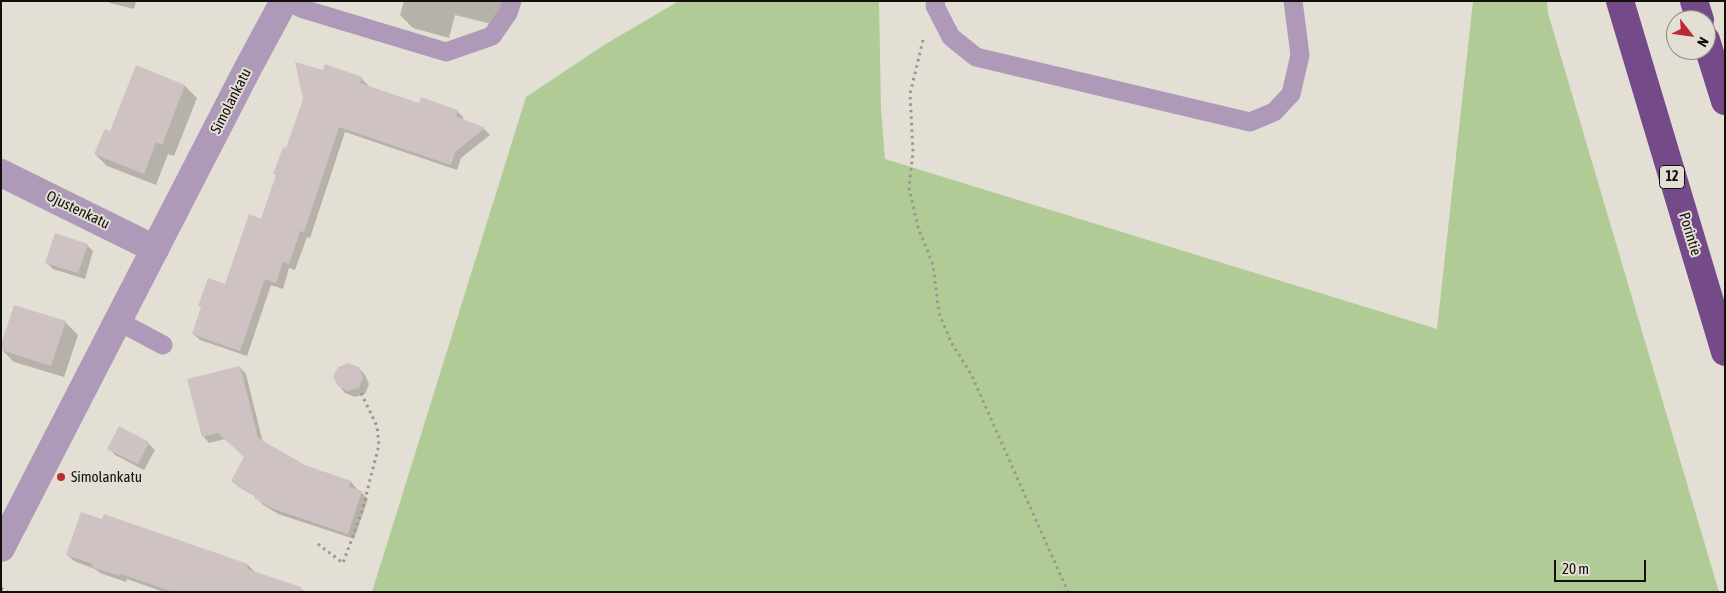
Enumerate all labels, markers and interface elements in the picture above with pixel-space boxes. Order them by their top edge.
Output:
north arrow [1666,10,1716,60]
text: N [1694,34,1712,50]
street label: Simolankatu [207,65,255,137]
road number: 12 [1660,166,1684,188]
street label: Ojustenkatu [43,187,113,233]
street label: Porintie [1675,210,1705,258]
place label: Simolankatu [71,468,142,486]
marker: Simolankatu [55,471,67,483]
scale bar [1556,550,1648,582]
text: 20 m [1562,560,1589,577]

